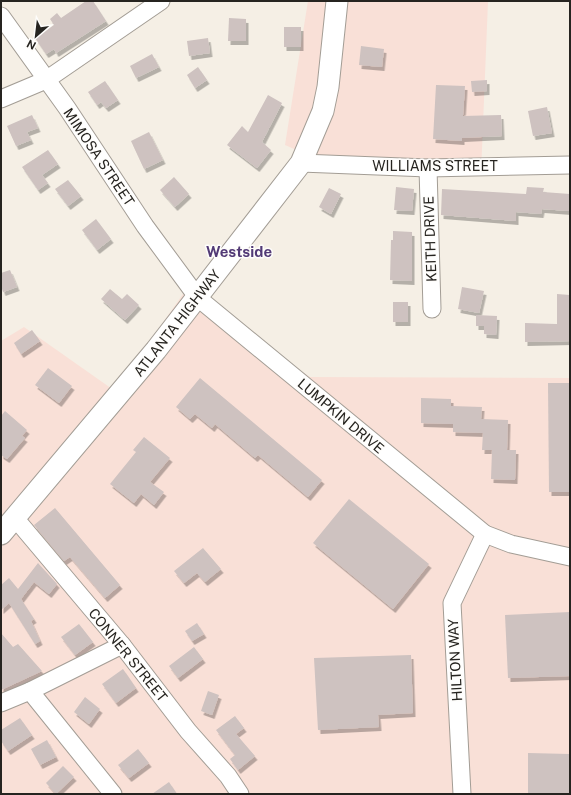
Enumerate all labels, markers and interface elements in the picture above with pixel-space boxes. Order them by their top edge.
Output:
north arrow [16,16,56,56]
text: N [25,38,38,52]
street label: MIMOSA STREET [60,105,138,209]
street label: WILLIAMS STREET [372,158,498,174]
street label: KEITH DRIVE [421,196,439,282]
district label: Westside [206,243,272,260]
street label: ATLANTA HIGHWAY [130,266,224,380]
street label: LUMPKIN DRIVE [295,375,387,457]
street label: CONNER STREET [85,605,171,705]
street label: HILTON WAY [445,618,465,702]

